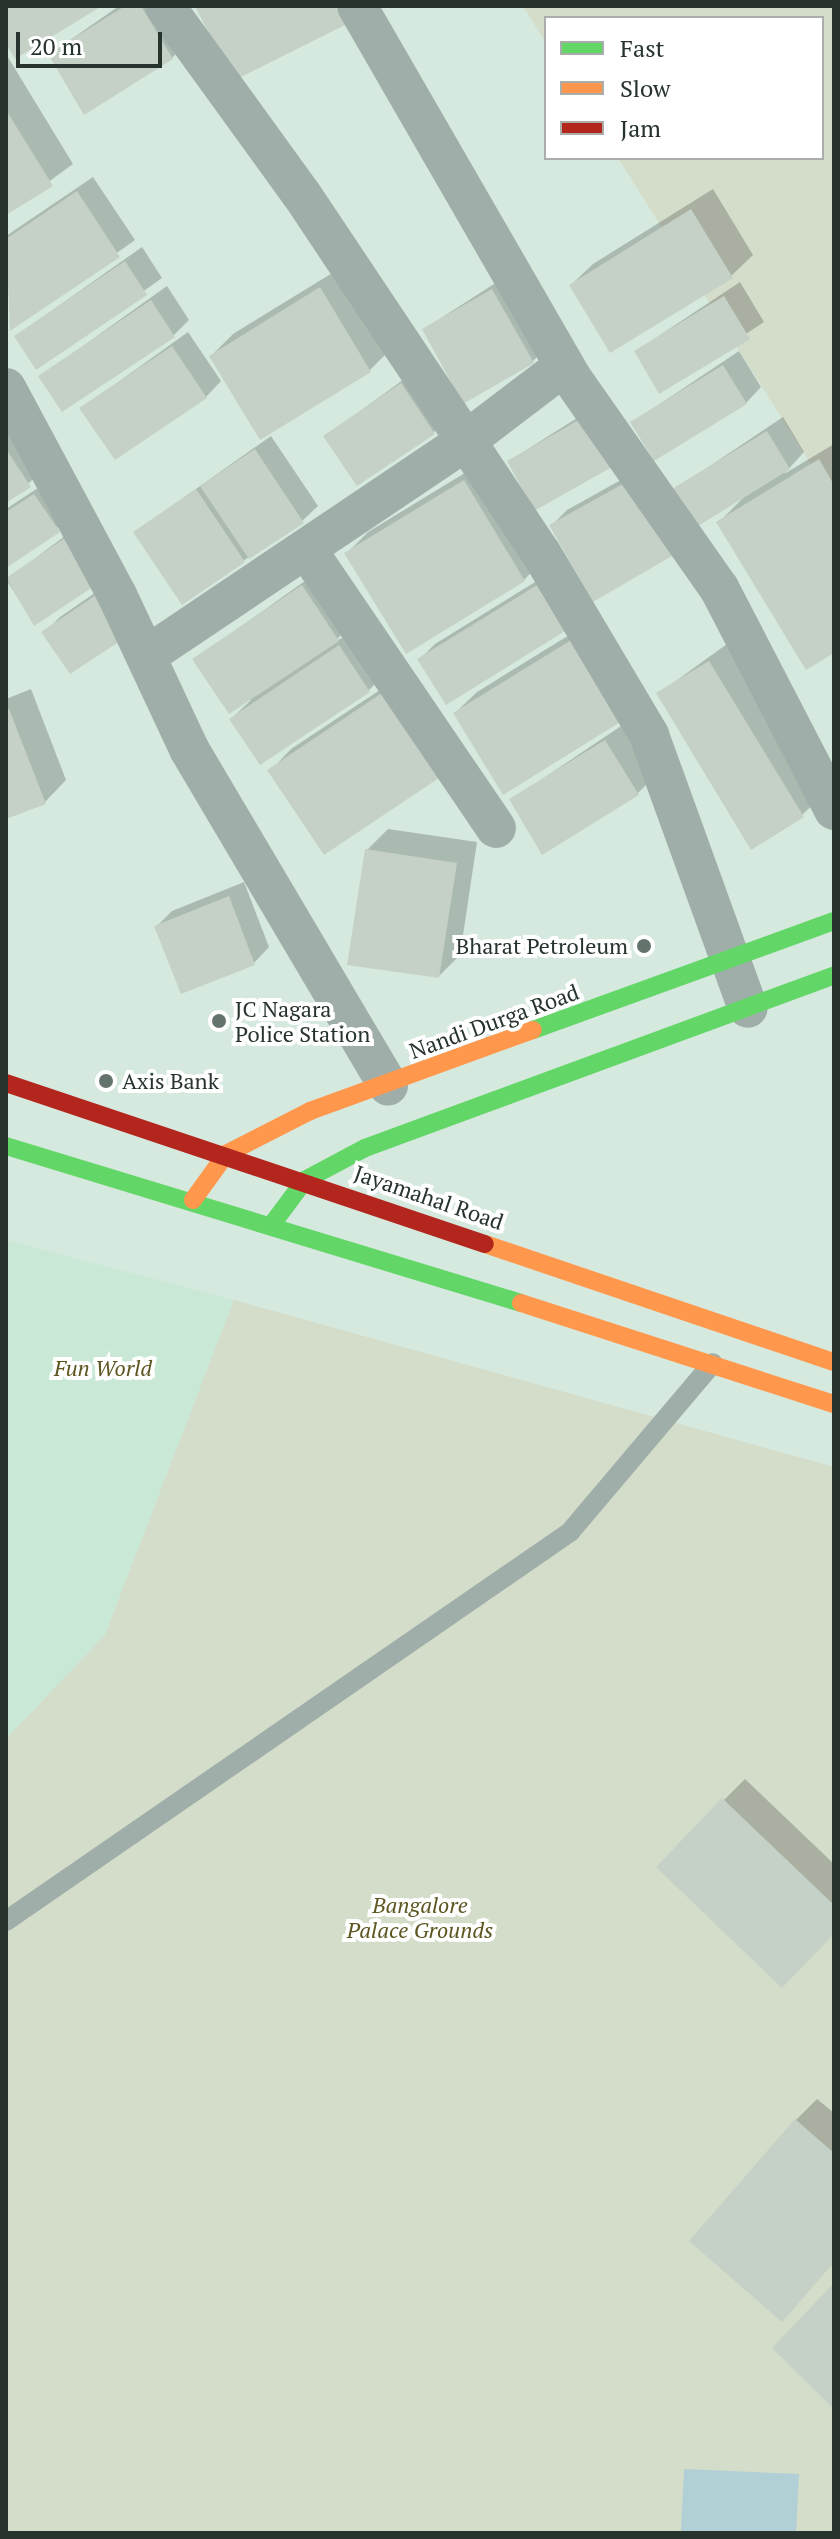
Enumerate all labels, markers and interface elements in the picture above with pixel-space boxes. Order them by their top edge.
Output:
scale bar [20,16,166,66]
legend [544,16,824,160]
text: 20 m [30,30,82,62]
text: Fast [620,32,664,64]
text: Slow [620,72,671,104]
text: Jam [620,112,661,144]
place label: Bharat Petroleum [456,933,628,959]
marker: Bharat Petroleum [635,937,653,955]
street label: Nandi Durga Road [406,978,582,1064]
place label: JC Nagara Police Station [235,995,370,1046]
marker: JC Nagara Police Station [210,1012,228,1030]
place label: Axis Bank [122,1068,219,1094]
marker: Axis Bank [97,1072,115,1090]
street label: Jayamahal Road [351,1159,507,1235]
park label: Fun World [54,1355,152,1381]
park label: Bangalore Palace Grounds [347,1891,493,1942]

